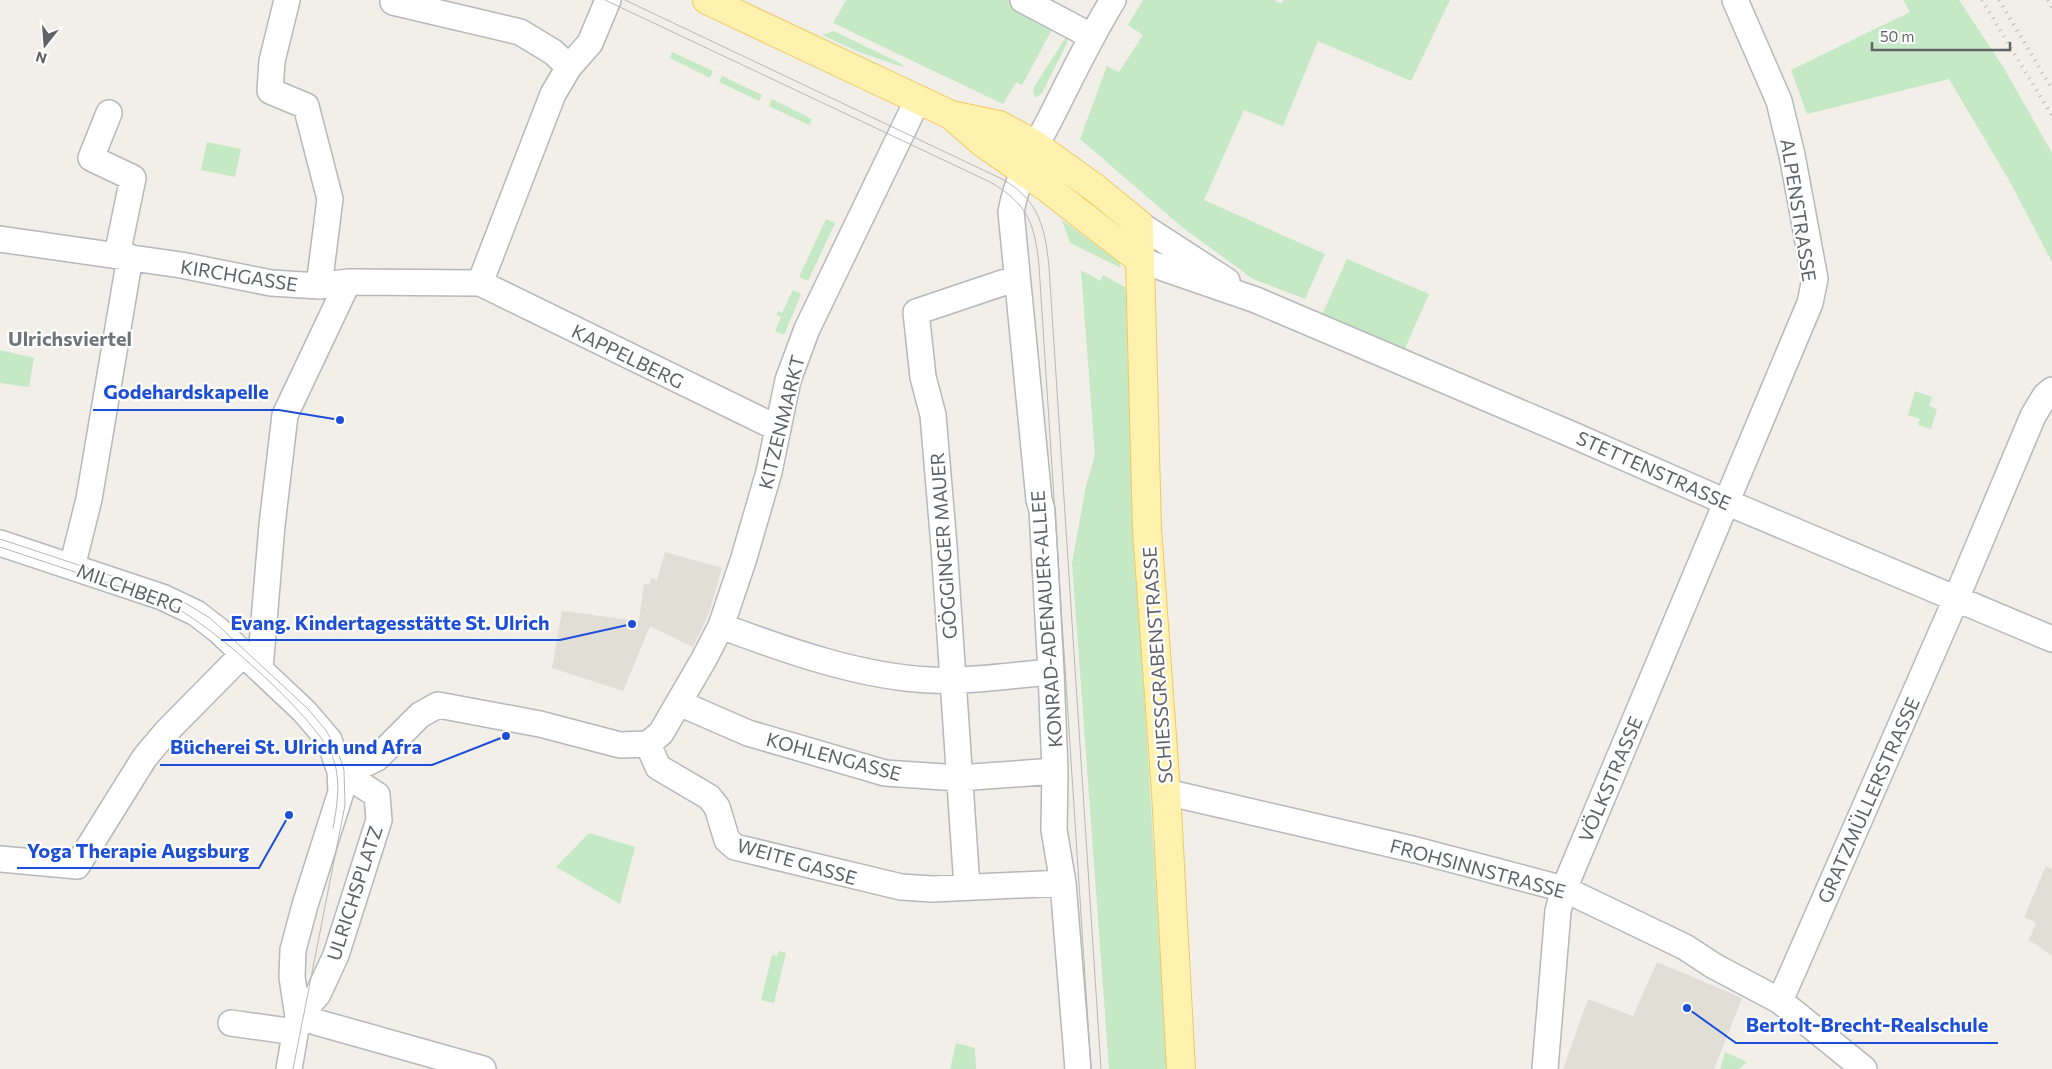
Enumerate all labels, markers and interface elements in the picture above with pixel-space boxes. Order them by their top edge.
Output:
north arrow [20,20,70,70]
scale bar [1872,20,2010,52]
text: 50 m [1880,27,1914,45]
text: N [34,48,49,68]
street label: ALPENSTRASSE [1776,137,1822,283]
street label: KIRCHGASSE [179,254,299,296]
street label: KAPPELBERG [568,319,688,393]
district label: Ulrichsviertel [8,326,132,350]
street label: KITZENMARKT [753,352,809,492]
callout: Godehardskapelle [93,375,279,410]
text: Godehardskapelle [103,379,269,403]
street label: STETTENSTRASSE [1573,426,1735,514]
street label: GÖGGINGER MAUER [925,452,961,640]
street label: KONRAD-ADENAUER-ALLEE [1026,490,1066,748]
street label: SCHIESSGRABENSTRASSE [1137,546,1177,784]
street label: MILCHBERG [74,558,186,618]
callout: Evang. Kindertagesstätte St. Ulrich [221,605,560,640]
text: Evang. Kindertagesstätte St. Ulrich [230,610,550,634]
street label: GRATZMÜLLERSTRASSE [1812,693,1924,907]
street label: VÖLKSTRASSE [1573,713,1647,845]
street label: KOHLENGASSE [764,727,904,785]
callout: Bücherei St. Ulrich und Afra [160,730,432,765]
text: Bücherei St. Ulrich und Afra [170,734,422,758]
street label: ULRICHSPLATZ [321,823,387,963]
callout: Yoga Therapie Augsburg [17,833,259,868]
street label: WEITE GASSE [734,833,860,889]
street label: FROHSINNSTRASSE [1388,834,1568,902]
text: Yoga Therapie Augsburg [27,838,249,862]
callout: Bertolt-Brecht-Realschule [1736,1008,1998,1043]
text: Bertolt-Brecht-Realschule [1746,1012,1988,1036]

